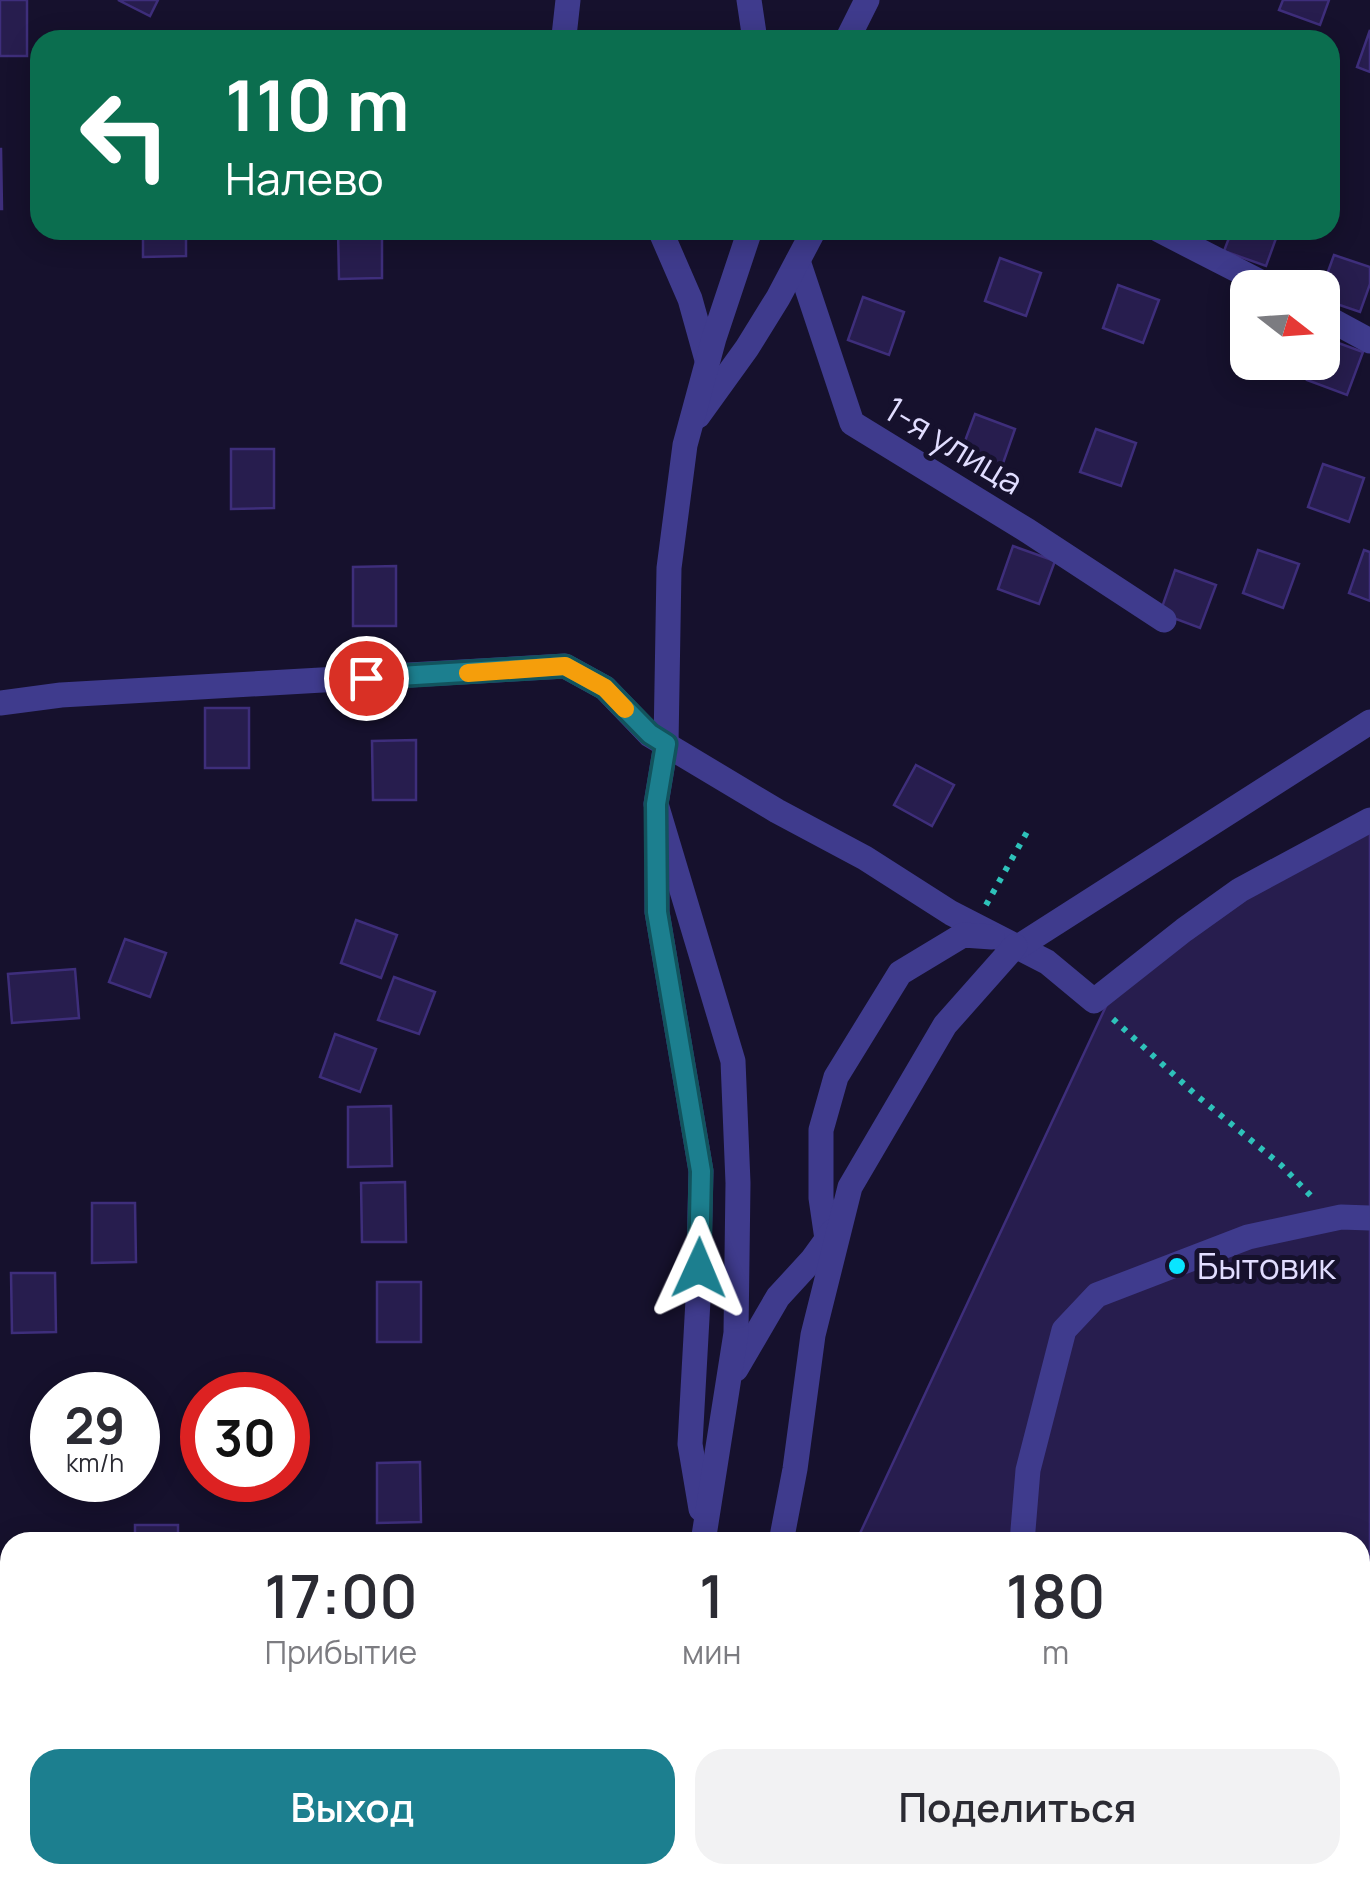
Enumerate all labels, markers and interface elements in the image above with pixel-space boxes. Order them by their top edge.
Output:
text: 110 m [225,56,409,152]
icon: left [60,70,190,200]
text: Налево [225,147,384,209]
north arrow [1230,270,1340,380]
map controls [1230,270,1340,380]
street label: 1-я улица [876,385,1032,505]
pin [324,636,409,721]
icon: arrive [339,651,394,706]
position arrow [647,1216,751,1320]
place label: Бытовик [1197,1242,1337,1290]
marker: Бытовик [1166,1255,1188,1277]
speed limit sign: 30 [180,1372,310,1502]
text: 29 [65,1391,125,1459]
text: km/h [66,1445,124,1480]
text: 17:00 [264,1554,418,1636]
text: 1 [699,1554,724,1636]
text: 180 [1006,1554,1106,1636]
text: Прибытие [265,1630,417,1674]
text: мин [682,1630,741,1674]
text: m [1042,1630,1069,1674]
button: Выход [30,1749,675,1864]
button: Поделиться [695,1749,1340,1864]

